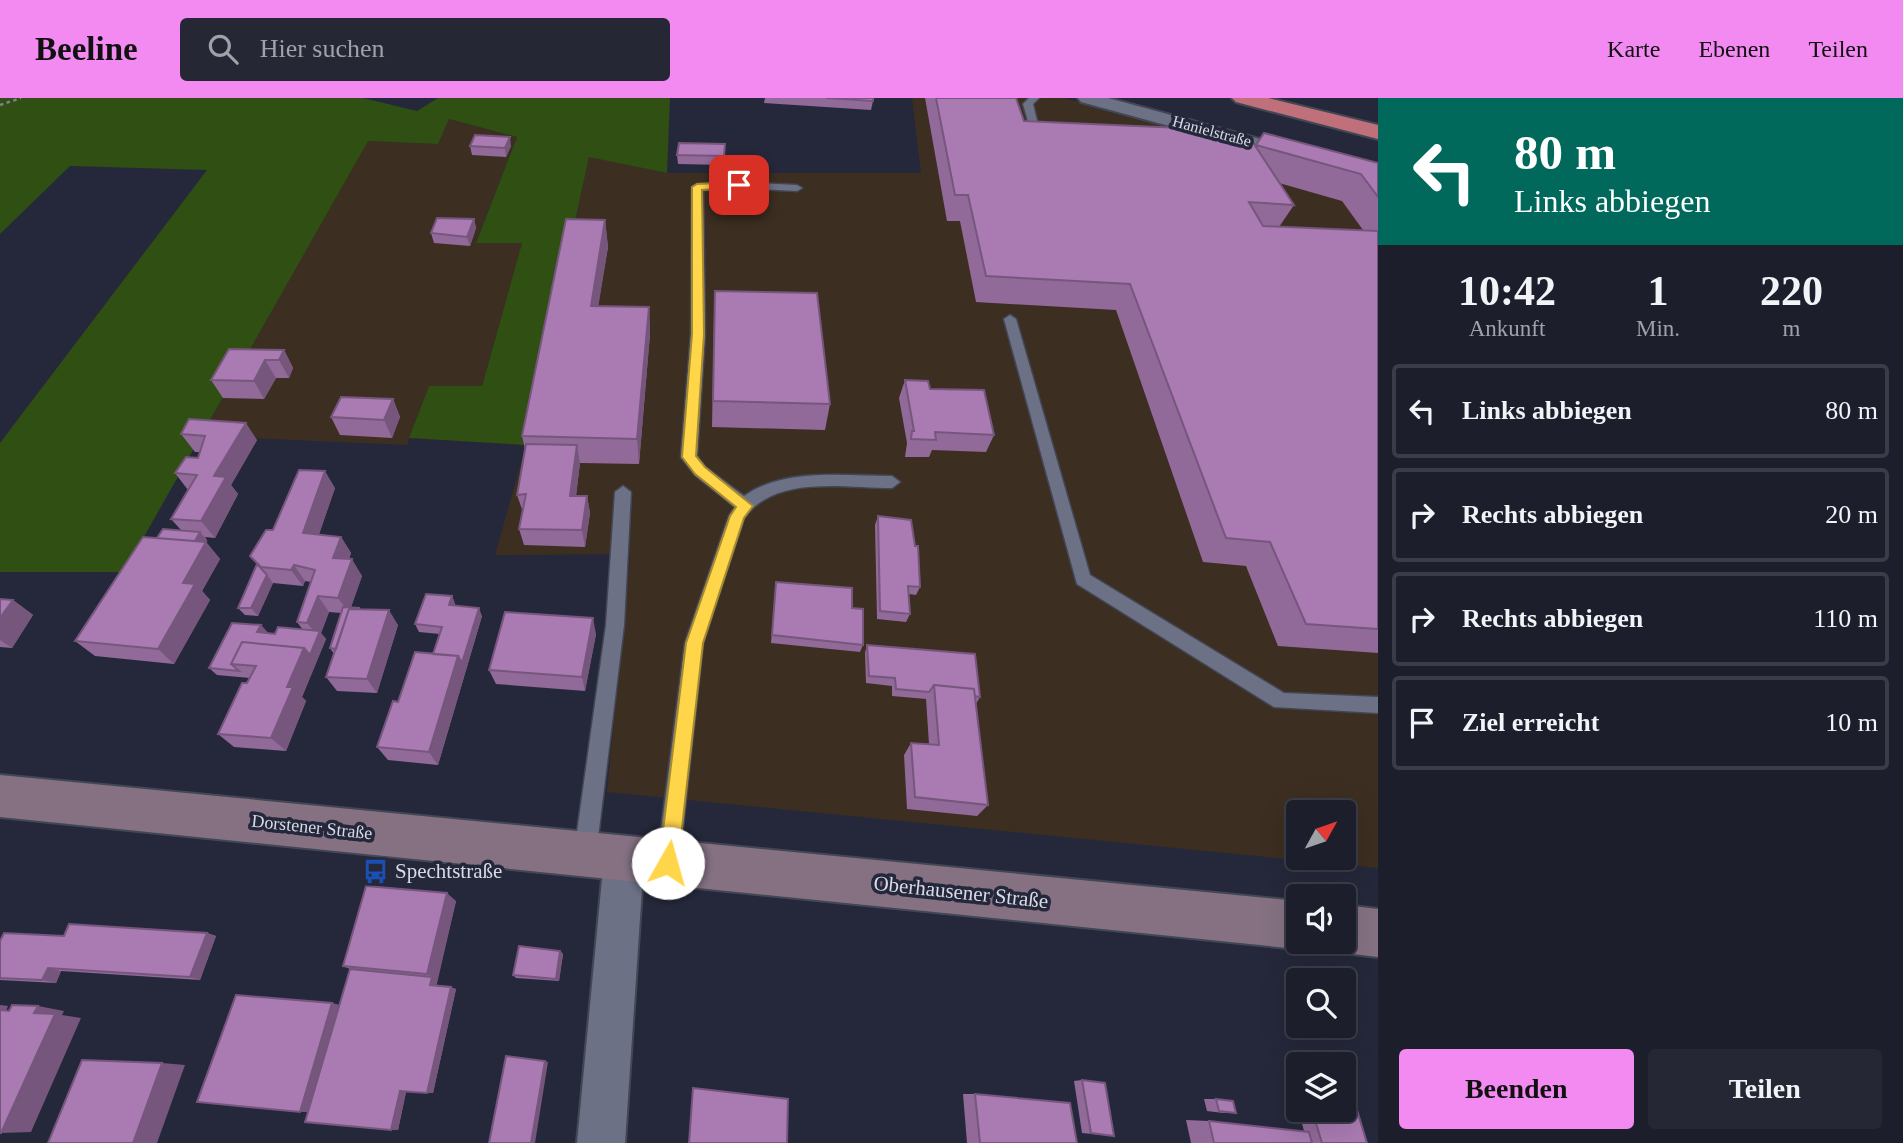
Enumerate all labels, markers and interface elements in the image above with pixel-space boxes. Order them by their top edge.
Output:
search box [180,18,670,81]
icon: search [204,30,242,68]
text: Beeline [35,31,138,67]
text: Hier suchen [260,34,385,63]
text: Karte [1607,36,1660,62]
text: Ebenen [1698,36,1770,62]
text: Teilen [1808,36,1868,62]
street label: Hanielstraße [1171,112,1253,150]
text: 80 m [1514,125,1616,180]
icon: left [1399,126,1490,217]
pin [709,155,769,215]
icon: arrive [720,166,758,204]
text: Links abbiegen [1514,183,1710,219]
text: 10:42 [1458,268,1556,314]
text: 1 [1647,268,1668,314]
text: 220 [1760,268,1823,314]
text: Ankunft [1469,316,1545,341]
text: Min. [1636,316,1680,341]
text: m [1783,316,1800,341]
icon: left [1403,392,1441,430]
text: Links abbiegen [1462,396,1632,425]
text: 80 m [1825,396,1878,425]
icon: right [1403,496,1441,534]
text: Rechts abbiegen [1462,500,1643,529]
text: 20 m [1825,500,1878,529]
icon: right [1403,600,1441,638]
text: Rechts abbiegen [1462,604,1643,633]
text: 110 m [1813,604,1878,633]
icon: arrive [1403,704,1441,742]
text: Ziel erreicht [1462,708,1599,737]
text: 10 m [1825,708,1878,737]
north arrow [1286,800,1356,870]
map controls [1286,800,1356,1122]
street label: Dorstener Straße [251,811,373,843]
position arrow [631,826,705,900]
bus stop icon: Spechtstraße [361,857,389,885]
place label: Spechtstraße [395,859,502,883]
street label: Oberhausener Straße [872,871,1050,913]
button: sound [1286,884,1356,954]
button: search [1286,968,1356,1038]
button: Beenden [1399,1049,1634,1129]
button: Teilen [1648,1049,1882,1129]
button: layers [1286,1052,1356,1122]

